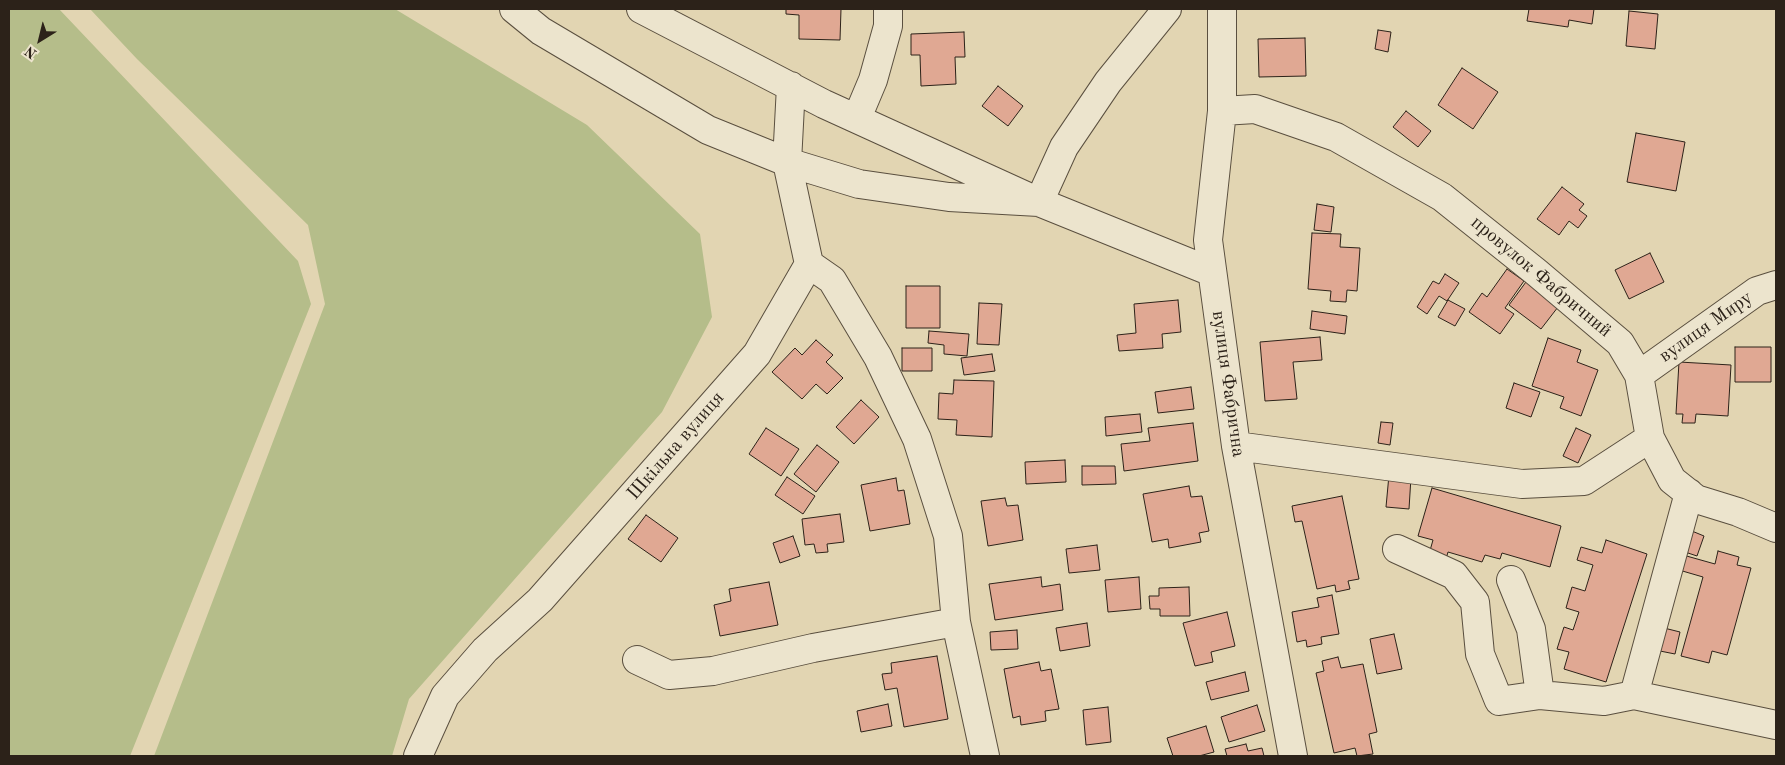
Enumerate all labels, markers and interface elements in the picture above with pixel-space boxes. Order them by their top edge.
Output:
north arrow [15,15,65,65]
text: N [23,43,40,61]
street label: провулок Фабричний [1466,211,1616,343]
street label: вулиця Миру [1655,286,1757,368]
street label: вулиця Фабрична [1206,309,1250,459]
street label: Шкільна вулиця [623,387,729,505]

